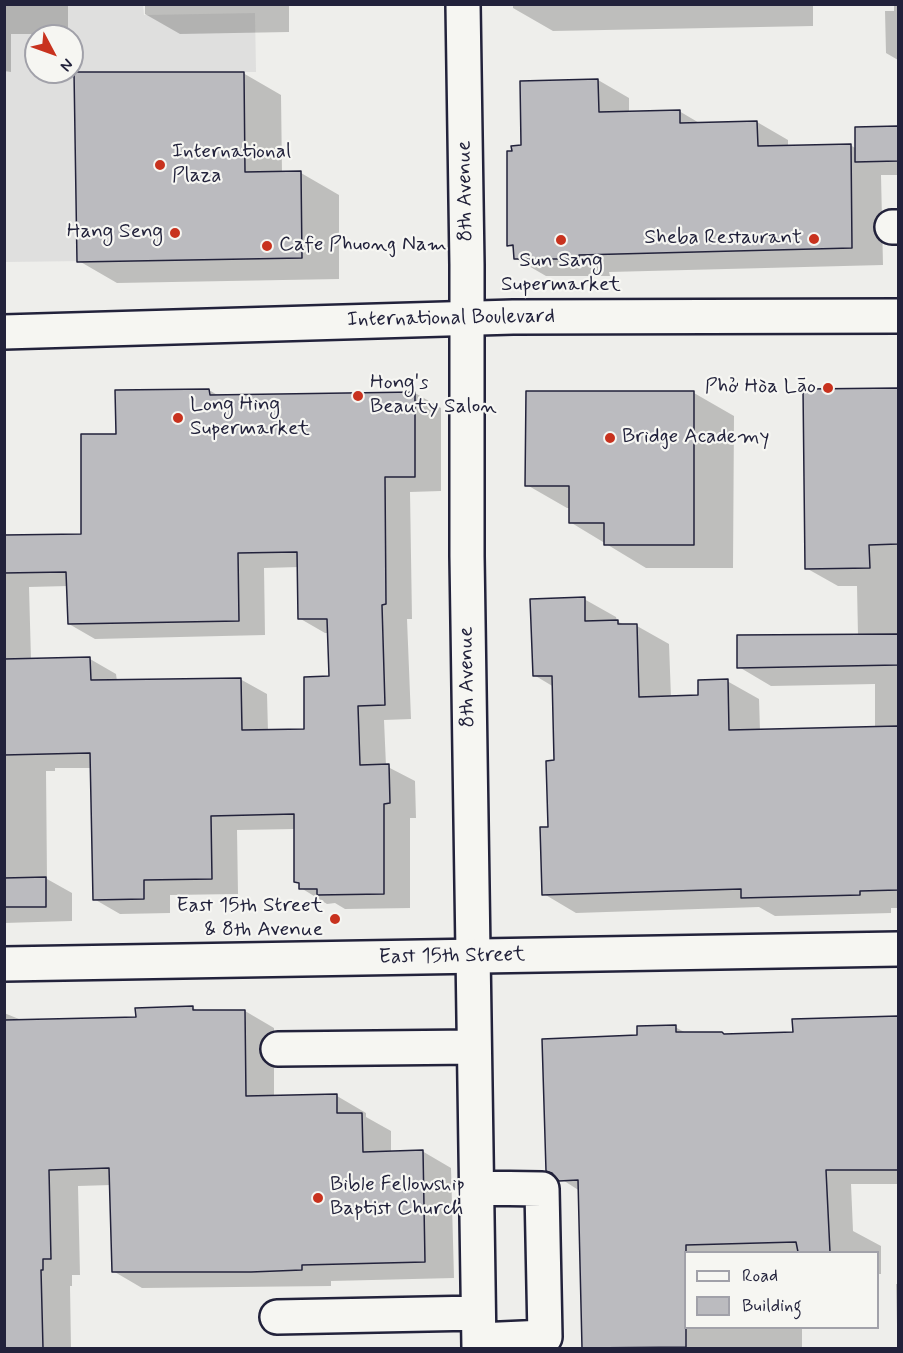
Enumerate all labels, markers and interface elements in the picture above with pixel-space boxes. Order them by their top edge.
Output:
north arrow [24,24,84,84]
text: N [55,54,78,76]
place label: International Plaza [172,140,291,190]
street label: 8th Avenue [453,140,479,242]
marker: International Plaza [153,158,167,172]
place label: Hang Seng [67,220,163,246]
marker: Hang Seng [168,226,182,240]
place label: Sheba Restaurant [644,226,802,252]
marker: Sheba Restaurant [807,232,821,246]
place label: Cafe Phuong Nam [279,233,447,259]
marker: Sun Sang Supermarket [554,233,568,247]
marker: Cafe Phuong Nam [260,239,274,253]
place label: Sun Sang Supermarket [501,249,621,299]
street label: International Boulevard [347,305,555,333]
place label: Hong's Beauty Salon [370,371,497,421]
place label: Phở Hòa Lāo [705,375,816,401]
marker: Phở Hòa Lāo [821,381,835,395]
marker: Hong's Beauty Salon [351,389,365,403]
place label: Long Hing Supermarket [190,393,310,443]
marker: Long Hing Supermarket [171,411,185,425]
place label: Bridge Academy [622,425,769,451]
marker: Bridge Academy [603,431,617,445]
street label: 8th Avenue [455,626,481,728]
place label: East 15th Street & 8th Avenue [176,894,323,944]
marker: East 15th Street & 8th Avenue [328,912,342,926]
street label: East 15th Street [378,943,526,971]
place label: Bible Fellowship Baptist Church [330,1173,465,1223]
marker: Bible Fellowship Baptist Church [311,1191,325,1205]
legend [684,1251,879,1329]
text: Road [742,1264,778,1288]
text: Building [742,1294,802,1318]

